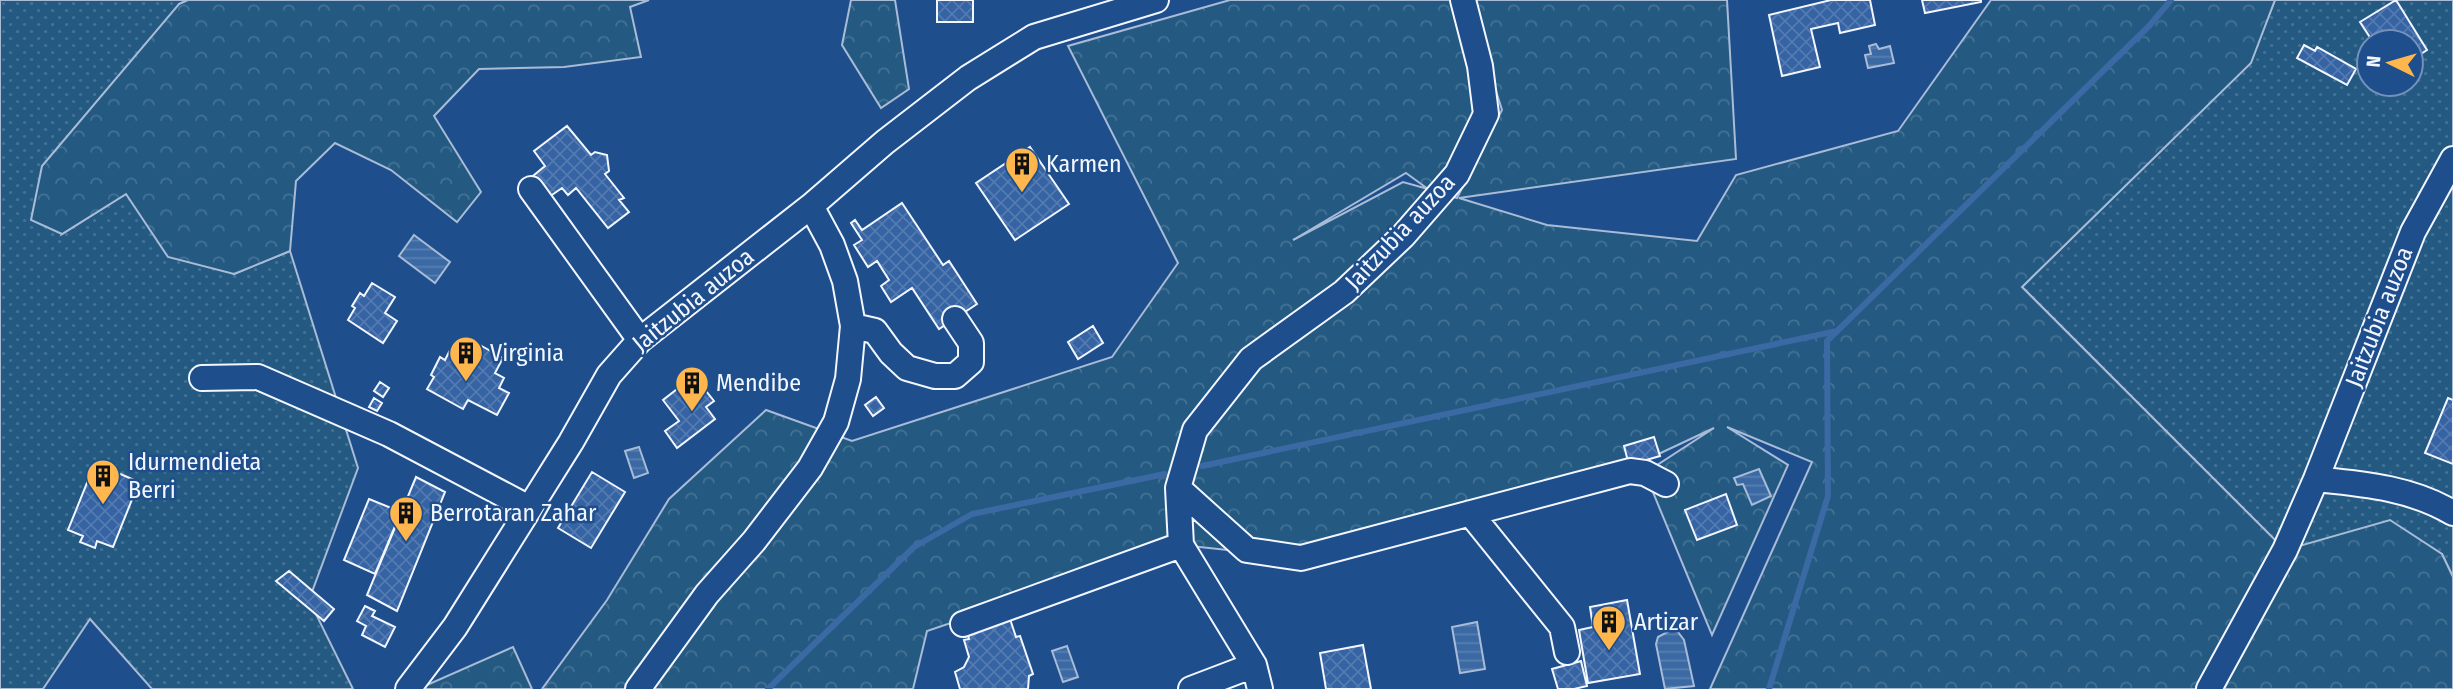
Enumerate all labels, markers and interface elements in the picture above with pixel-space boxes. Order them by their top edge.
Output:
north arrow [2355,28,2425,98]
text: N [2362,55,2386,68]
building icon: Karmen [1003,145,1041,194]
place label: Karmen [1046,150,1122,178]
street label: Jaitzubia auzoa [1339,168,1461,296]
street label: Jaitzubia auzoa [627,243,759,357]
street label: Jaitzubia auzoa [2339,243,2419,391]
building icon: Virginia [447,334,485,383]
place label: Virginia [490,339,564,367]
building icon: Mendibe [673,364,711,413]
place label: Mendibe [716,369,801,397]
place label: Idurmendieta Berri [128,448,261,504]
building icon: Idurmendieta Berri [84,457,122,506]
building icon: Berrotaran Zahar [387,494,425,543]
place label: Berrotaran Zahar [430,499,597,527]
building icon: Artizar [1590,603,1628,652]
place label: Artizar [1634,608,1699,636]

